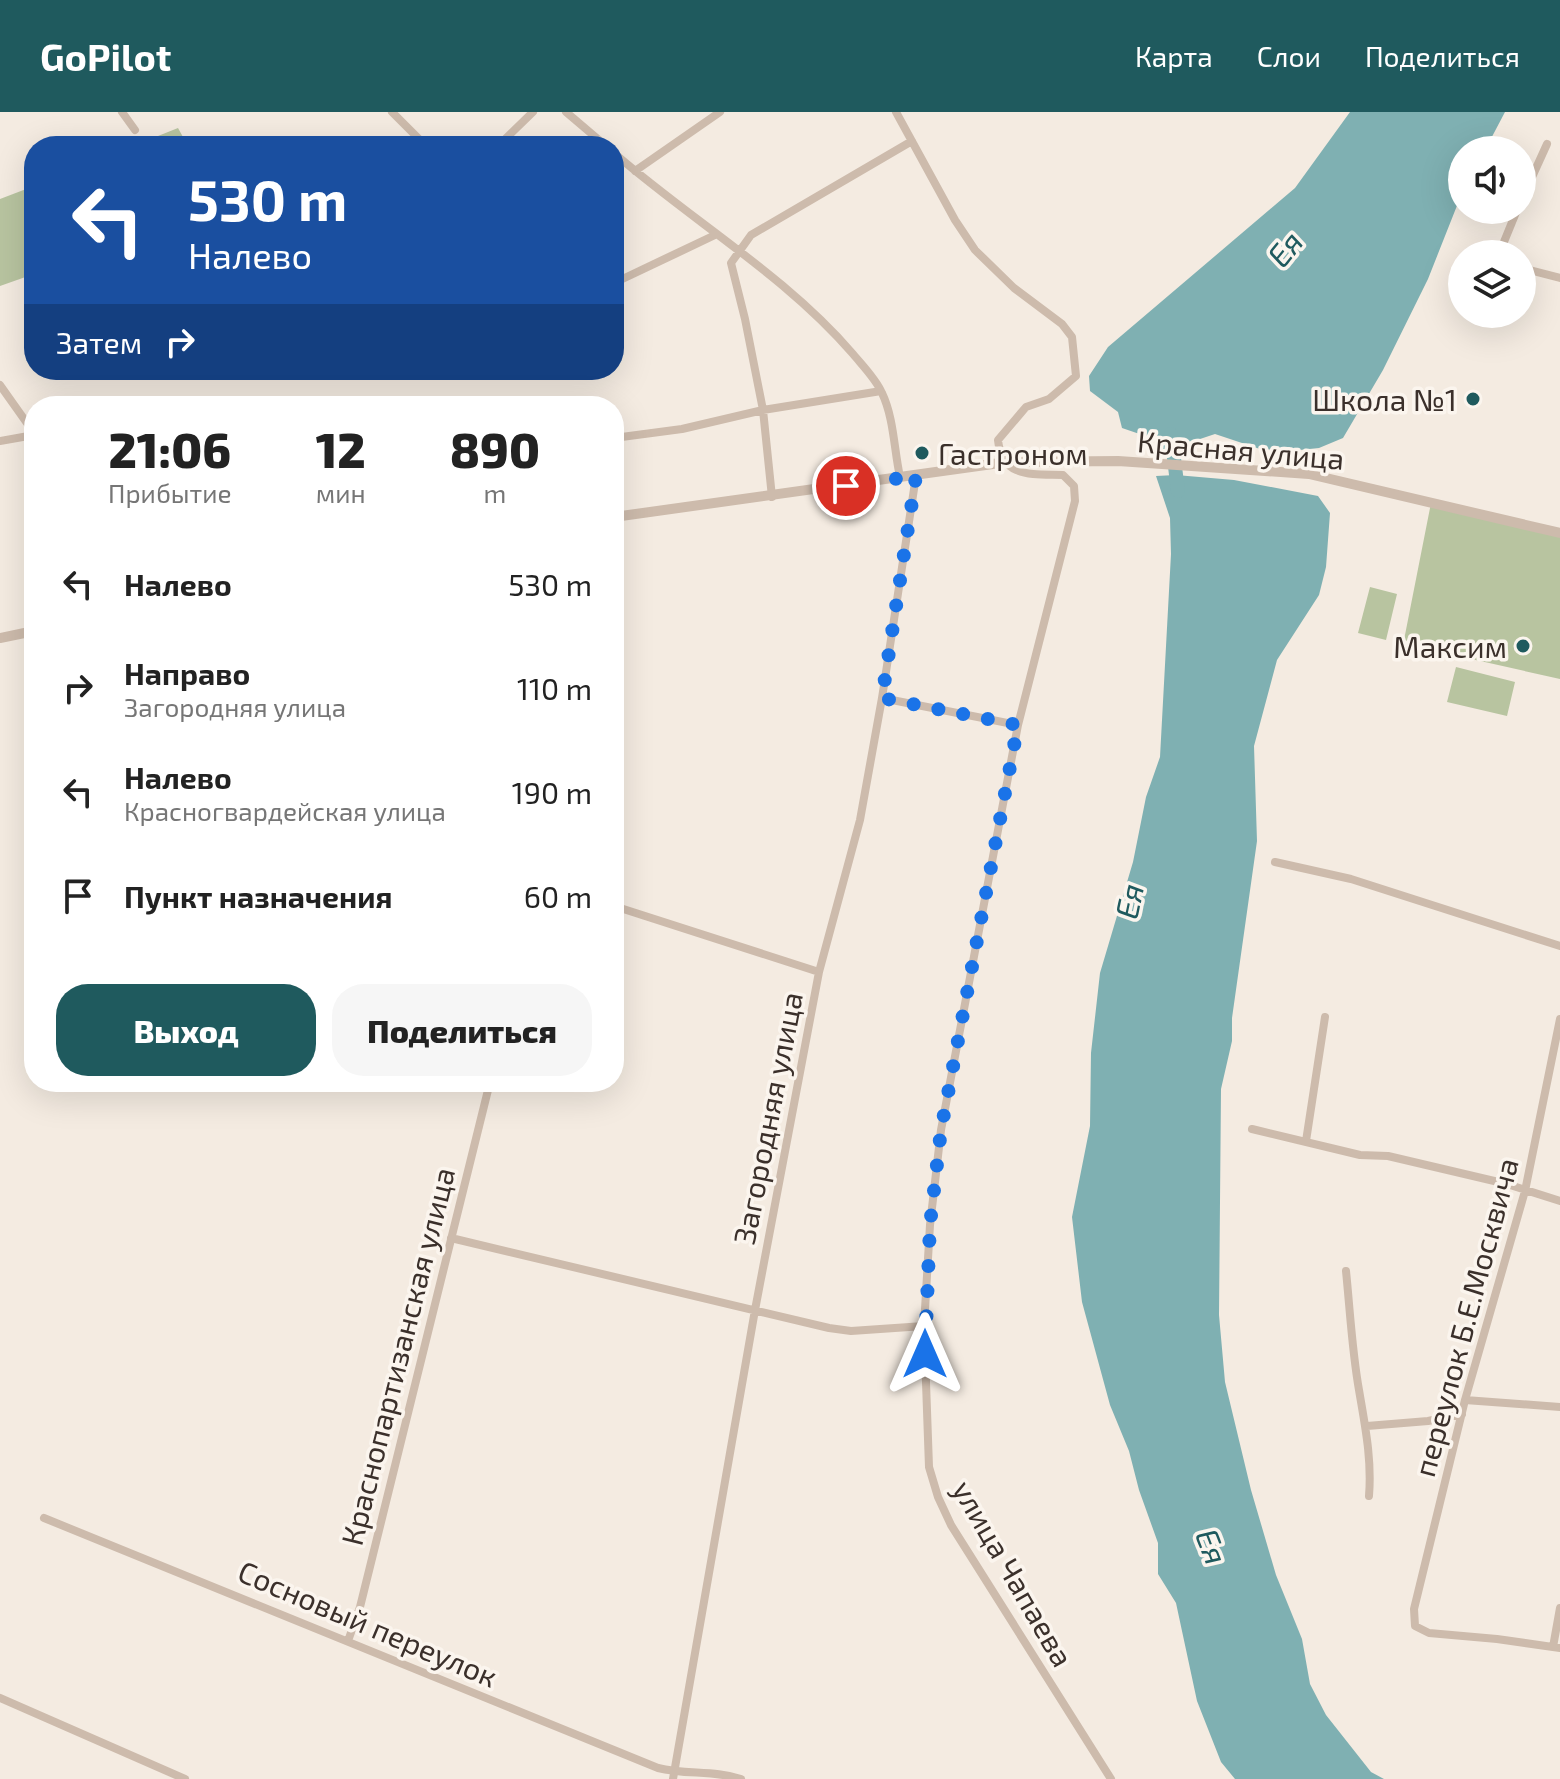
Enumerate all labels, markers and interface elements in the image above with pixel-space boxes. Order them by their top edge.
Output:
text: GoPilot [40,33,171,79]
text: Карта [1135,39,1213,73]
text: Слои [1257,39,1321,73]
text: Поделиться [1365,39,1520,73]
map controls [1448,136,1536,328]
button: sound [1448,136,1536,224]
text: 530 m [188,165,347,232]
icon: left [56,168,160,272]
water label: Ея [1258,222,1310,274]
text: Налево [188,233,312,276]
button: layers [1448,240,1536,328]
icon: right [158,320,202,364]
text: Затем [56,324,142,360]
place label: Школа №1 [1312,381,1457,417]
marker: Школа №1 [1464,390,1482,408]
text: 21:06 [108,420,231,478]
text: 12 [316,420,366,478]
text: 890 [450,420,540,478]
street label: Красная улица [1136,422,1346,477]
place label: Гастроном [938,435,1088,471]
marker: Гастроном [913,444,931,462]
pin [812,452,880,520]
icon: arrive [824,464,868,508]
text: Прибытие [108,477,232,508]
text: мин [316,477,366,508]
text: m [483,477,506,508]
icon: left [56,562,100,606]
text: Налево [124,566,232,602]
text: 530 m [508,566,592,602]
place label: Максим [1393,628,1507,664]
marker: Максим [1514,637,1532,655]
text: Направо [124,655,250,691]
icon: right [56,666,100,710]
text: 110 m [517,670,592,706]
text: Загородняя улица [124,691,346,722]
text: Налево [124,759,232,795]
icon: left [56,770,100,814]
text: 190 m [512,774,592,810]
text: Красногвардейская улица [124,795,446,826]
icon: arrive [56,874,100,918]
text: Пункт назначения [124,878,392,914]
text: 60 m [524,878,592,914]
water label: Ея [1106,880,1150,922]
button: Выход [56,984,316,1076]
button: Поделиться [332,984,592,1076]
street label: Загородняя улица [725,989,810,1247]
street label: переулок Б.Е.Москвича [1405,1154,1526,1480]
street label: Краснопартизанская улица [333,1163,462,1549]
position arrow [883,1312,967,1396]
street label: улица Чапаева [945,1474,1082,1673]
water label: Ея [1189,1523,1237,1569]
street label: Сосновый переулок [233,1552,503,1695]

